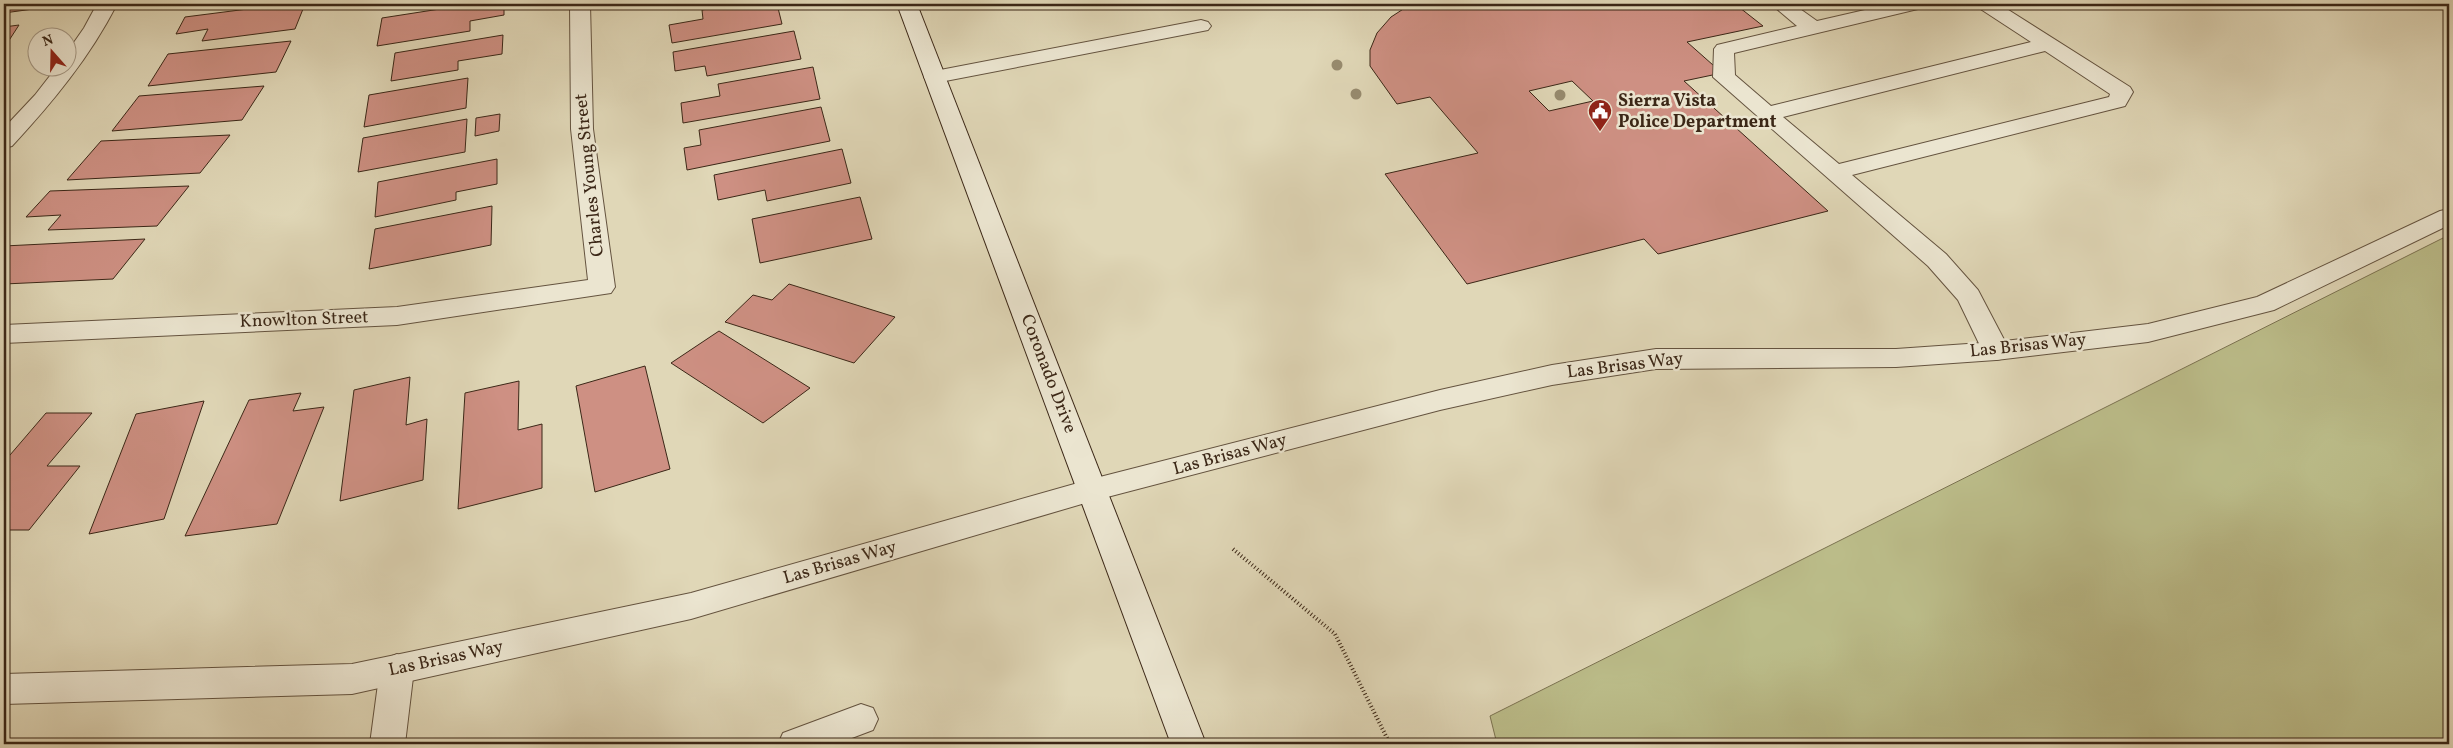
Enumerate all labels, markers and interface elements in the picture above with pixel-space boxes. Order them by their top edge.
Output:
north arrow [28,28,78,78]
text: N [40,31,56,52]
place label: Sierra Vista Police Department [1618,89,1777,135]
street label: Charles Young Street [569,92,611,258]
public building icon: Sierra Vista Police Department [1587,98,1613,132]
street label: Knowlton Street [239,305,369,335]
street label: Coronado Drive [1014,311,1082,437]
street label: Las Brisas Way [1969,327,2088,365]
street label: Las Brisas Way [1565,346,1685,386]
street label: Las Brisas Way [1170,428,1290,482]
street label: Las Brisas Way [780,535,900,591]
street label: Las Brisas Way [386,635,506,683]

